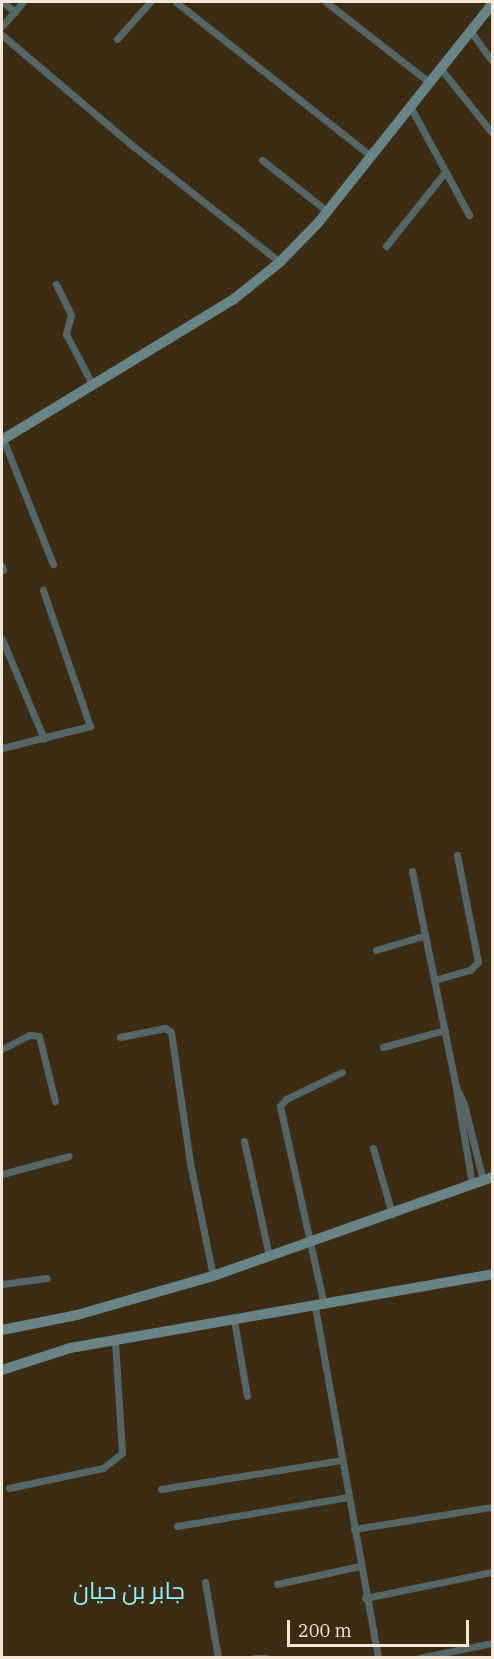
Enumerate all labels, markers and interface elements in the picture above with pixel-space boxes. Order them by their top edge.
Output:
district label: جابر بن حيان [73,1577,185,1605]
scale bar [290,1608,472,1646]
text: 200 m [298,1619,352,1642]

